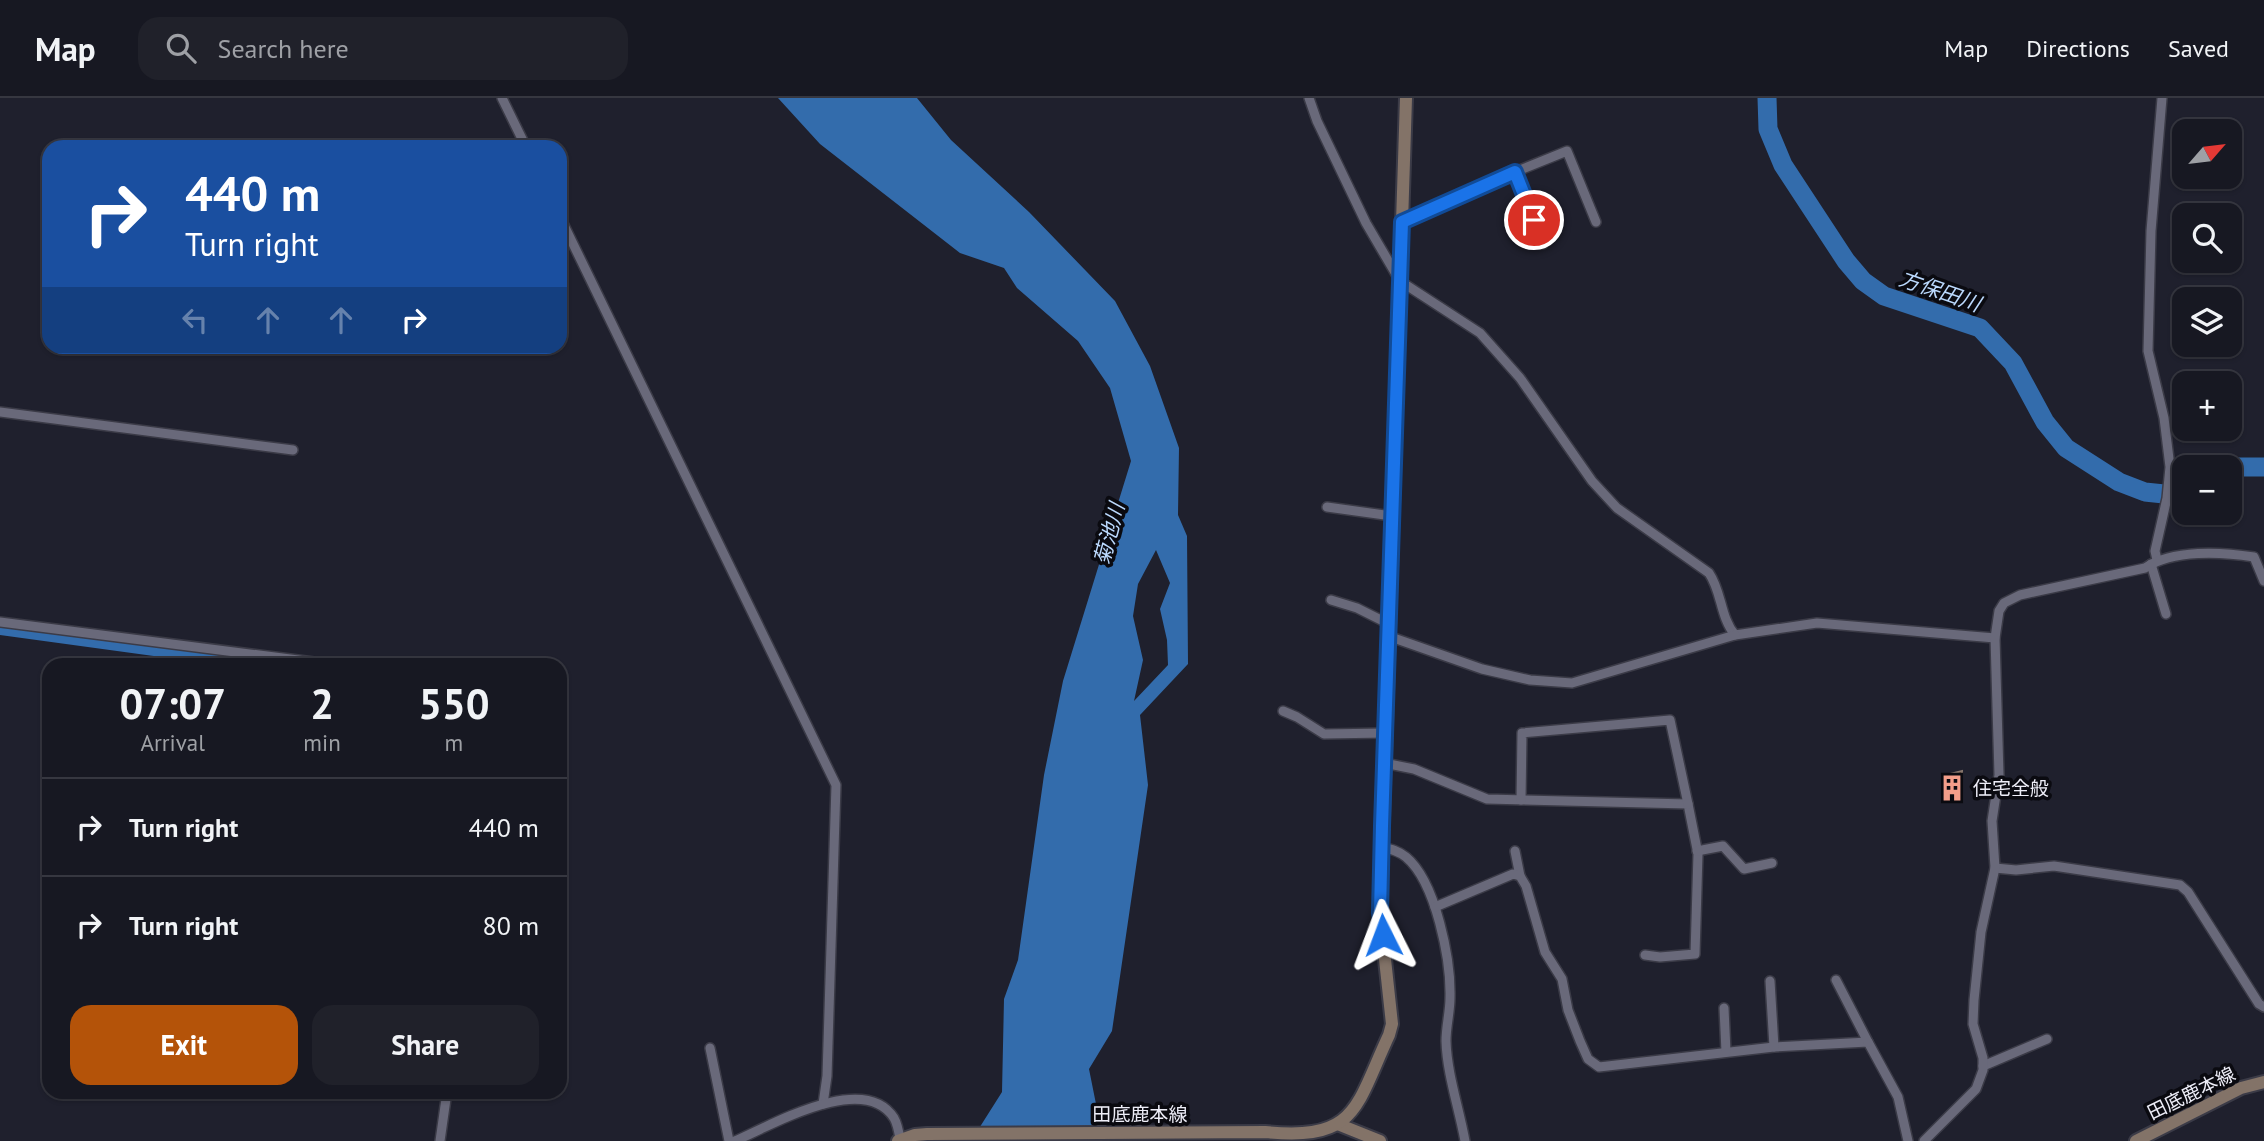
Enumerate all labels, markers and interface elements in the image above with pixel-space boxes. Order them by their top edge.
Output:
search box [138,17,628,80]
text: Map [35,27,96,70]
icon: search [162,29,200,67]
text: Search here [218,32,349,65]
text: Map [1944,33,1988,64]
text: Directions [2026,33,2130,64]
text: Saved [2168,33,2229,64]
north arrow [2172,119,2242,189]
map controls [2172,119,2242,525]
text: 440 m [185,161,320,225]
icon: right [70,168,161,259]
pin [1504,190,1564,250]
icon: arrive [1515,201,1553,239]
button: search [2172,203,2242,273]
text: Turn right [185,223,319,265]
water label: 方保田川 [1896,265,1986,318]
button: layers [2172,287,2242,357]
icon: left [176,301,214,339]
icon: ahead [249,301,287,339]
icon: ahead [322,301,360,339]
icon: right [395,301,433,339]
button: + [2172,371,2242,441]
button: − [2172,455,2242,525]
water label: 菊池川 [1088,498,1131,568]
text: 07:07 [119,676,226,731]
text: 2 [310,676,334,731]
text: 550 [418,676,490,731]
text: Arrival [140,728,205,757]
text: min [303,728,341,757]
text: m [445,728,463,757]
building icon: 住宅全般 [1937,773,1967,803]
place label: 住宅全般 [1973,776,2049,800]
icon: right [70,808,108,846]
text: Turn right [129,811,238,844]
text: 440 m [468,811,539,844]
position arrow [1346,898,1420,972]
icon: right [70,906,108,944]
text: Turn right [129,909,238,942]
text: 80 m [483,909,539,942]
button: Exit [70,1005,298,1085]
button: Share [312,1005,539,1085]
street label: 田底鹿本線 [2143,1061,2239,1125]
street label: 田底鹿本線 [1092,1102,1188,1126]

